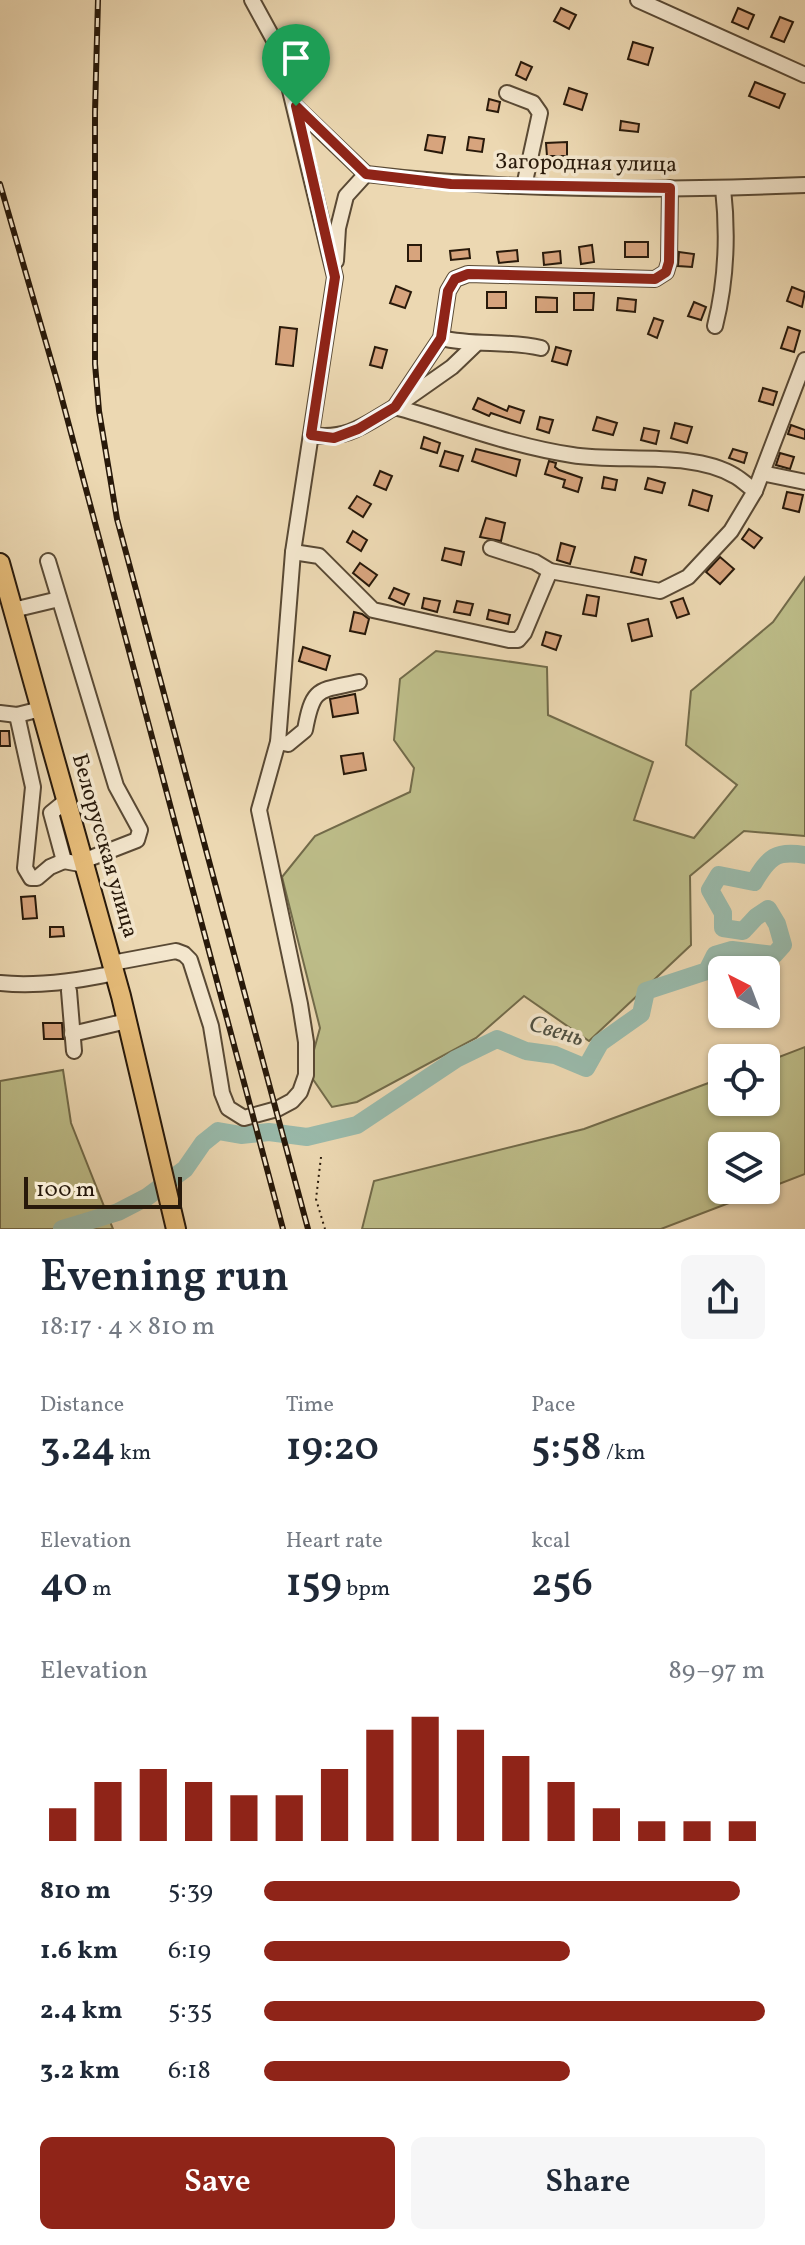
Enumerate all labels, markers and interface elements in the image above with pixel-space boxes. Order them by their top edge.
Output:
pin [262,24,330,106]
icon: arrive [274,36,318,80]
street label: Загородная улица [495,147,677,181]
street label: Белорусская улица [63,750,145,942]
north arrow [708,956,780,1028]
map controls [708,956,780,1204]
water label: Свень [524,1008,588,1056]
button: locate [708,1044,780,1116]
button: layers [708,1132,780,1204]
scale bar [24,1173,182,1209]
text: 100 m [36,1175,95,1206]
text: Evening run [40,1248,289,1309]
button: share [681,1255,765,1339]
text: 18:17 · 4 × 810 m [40,1309,215,1345]
text: Distance [40,1390,124,1421]
text: Time [286,1390,334,1421]
text: Pace [531,1390,575,1421]
text: 3.24 [40,1421,115,1477]
text: 19:20 [286,1421,379,1477]
text: 5:58 [531,1421,602,1477]
text: km [115,1438,151,1469]
text: /km [602,1438,646,1469]
text: Elevation [40,1526,131,1557]
text: Heart rate [286,1526,383,1557]
text: kcal [531,1526,570,1557]
text: 40 [40,1557,88,1613]
text: 159 [286,1557,342,1613]
text: 256 [531,1557,593,1613]
text: m [88,1574,112,1605]
text: bpm [342,1574,390,1605]
text: Elevation [40,1653,148,1689]
text: 89–97 m [668,1653,765,1689]
text: 810 m [40,1873,111,1909]
text: 5:39 [168,1873,213,1909]
text: 1.6 km [40,1933,118,1969]
text: 6:19 [168,1933,211,1969]
text: 2.4 km [40,1993,123,2029]
text: 5:35 [168,1993,213,2029]
text: 3.2 km [40,2053,120,2089]
text: 6:18 [168,2053,211,2089]
button: Save [40,2137,395,2229]
button: Share [411,2137,765,2229]

